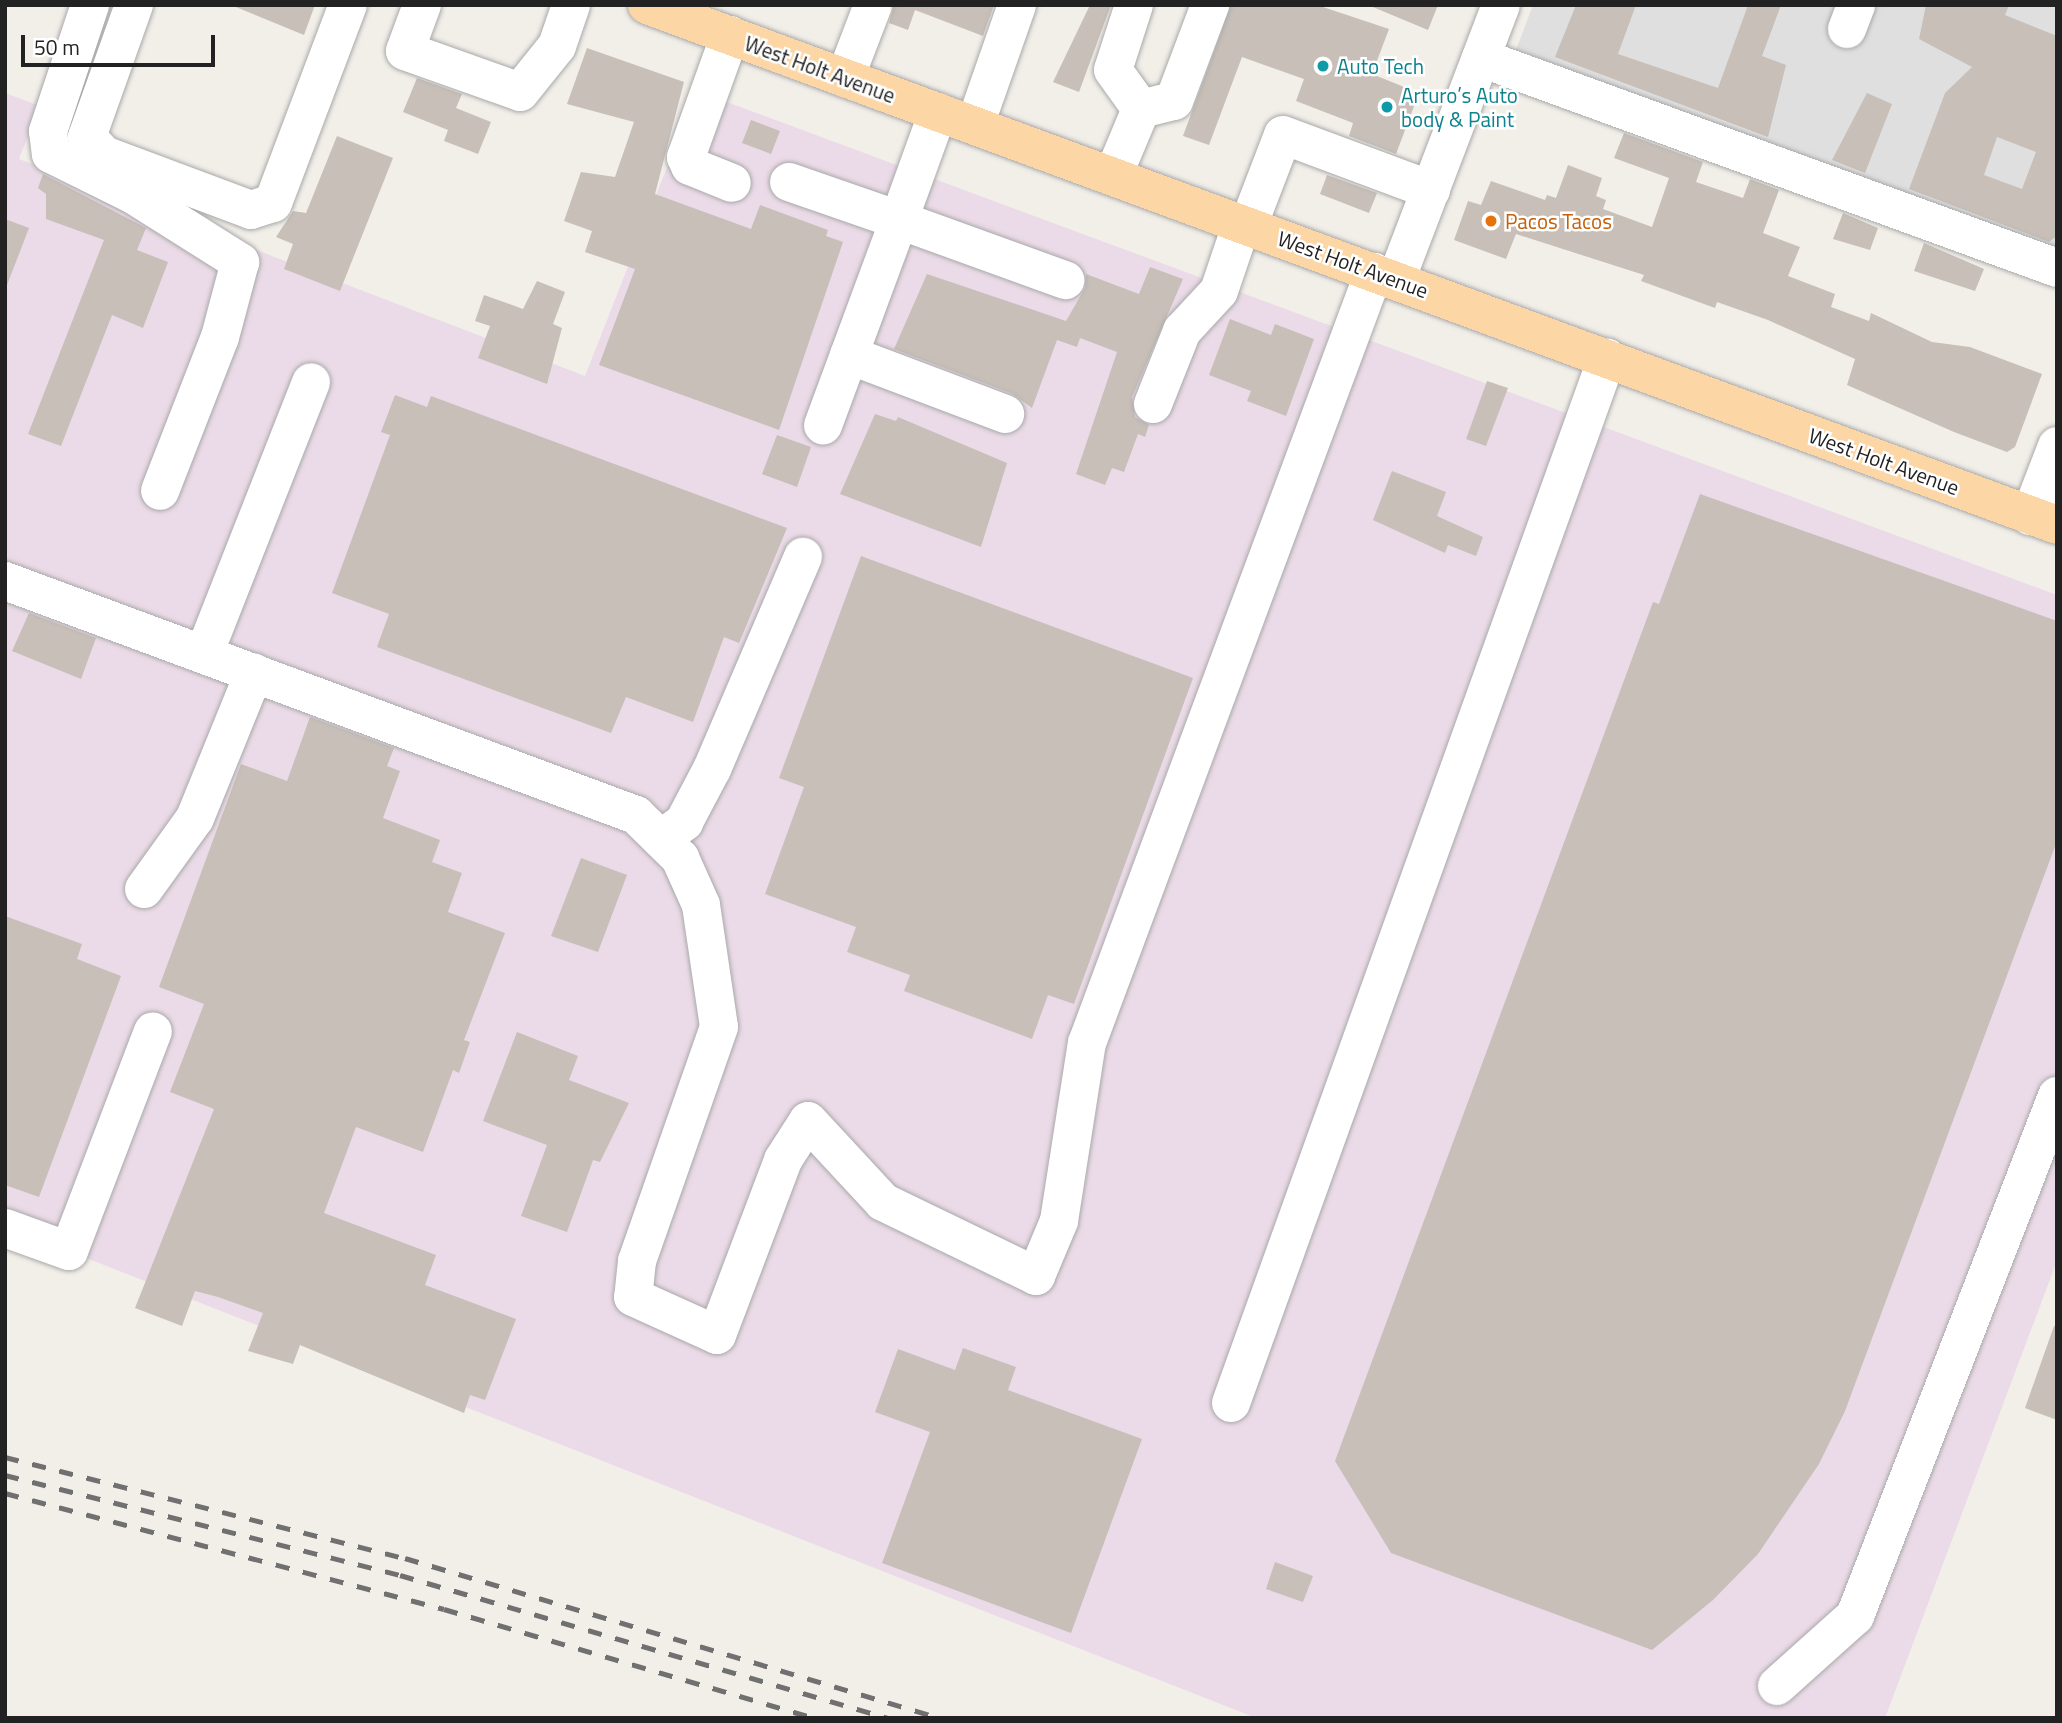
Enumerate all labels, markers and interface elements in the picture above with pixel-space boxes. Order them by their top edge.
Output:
scale bar [24,21,219,65]
street label: West Holt Avenue [741,30,899,108]
text: 50 m [34,31,80,63]
place label: Auto Tech [1337,53,1424,79]
marker: Auto Tech [1315,58,1331,74]
place label: Arturo’s Auto body & Paint [1401,82,1518,132]
marker: Arturo’s Auto body & Paint [1379,99,1395,115]
place label: Pacos Tacos [1505,208,1612,234]
marker: Pacos Tacos [1483,213,1499,229]
street label: West Holt Avenue [1274,225,1432,303]
street label: West Holt Avenue [1805,422,1963,500]

